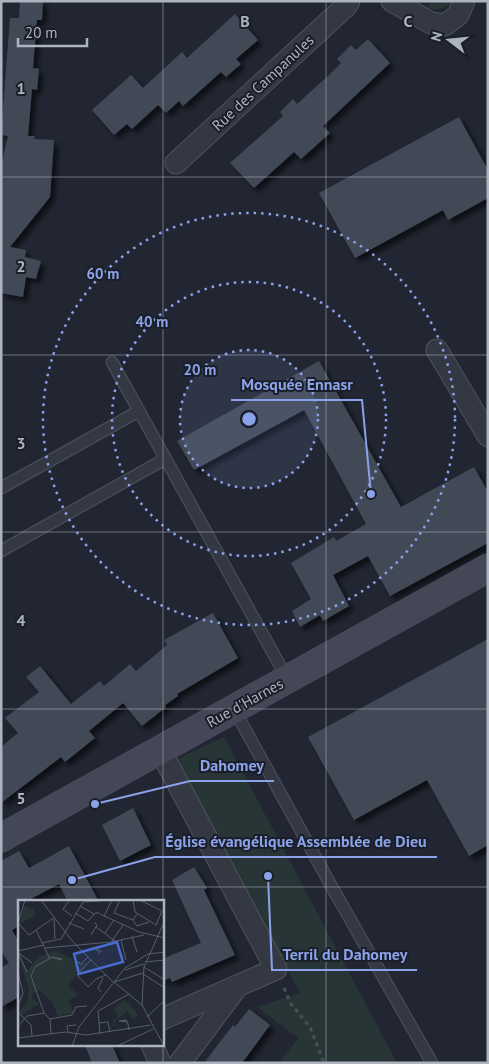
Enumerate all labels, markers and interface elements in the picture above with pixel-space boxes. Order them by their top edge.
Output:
text: B [240,11,250,31]
text: C [404,11,413,31]
scale bar [18,15,86,47]
north arrow [424,15,474,65]
text: 20 m [25,23,58,42]
street label: Rue des Campanules [208,30,318,135]
text: N [427,30,446,43]
text: 1 [16,78,26,98]
text: 2 [16,256,26,276]
text: 60 m [87,264,119,283]
text: 40 m [136,312,168,331]
text: 20 m [184,360,216,379]
callout: Mosquée Ennasr [231,369,362,400]
text: Mosquée Ennasr [241,374,353,394]
centre of rings [240,410,258,428]
text: 3 [16,433,26,453]
text: 4 [16,610,26,630]
street label: Rue d'Harnes [203,674,286,731]
callout: Dahomey [190,750,274,781]
text: Dahomey [200,755,264,775]
text: 5 [16,788,26,808]
callout: Église évangélique Assemblée de Dieu [155,826,437,857]
text: Église évangélique Assemblée de Dieu [165,831,427,851]
inset map [18,900,164,1046]
callout: Terril du Dahomey [272,939,417,970]
text: Terril du Dahomey [283,944,408,964]

